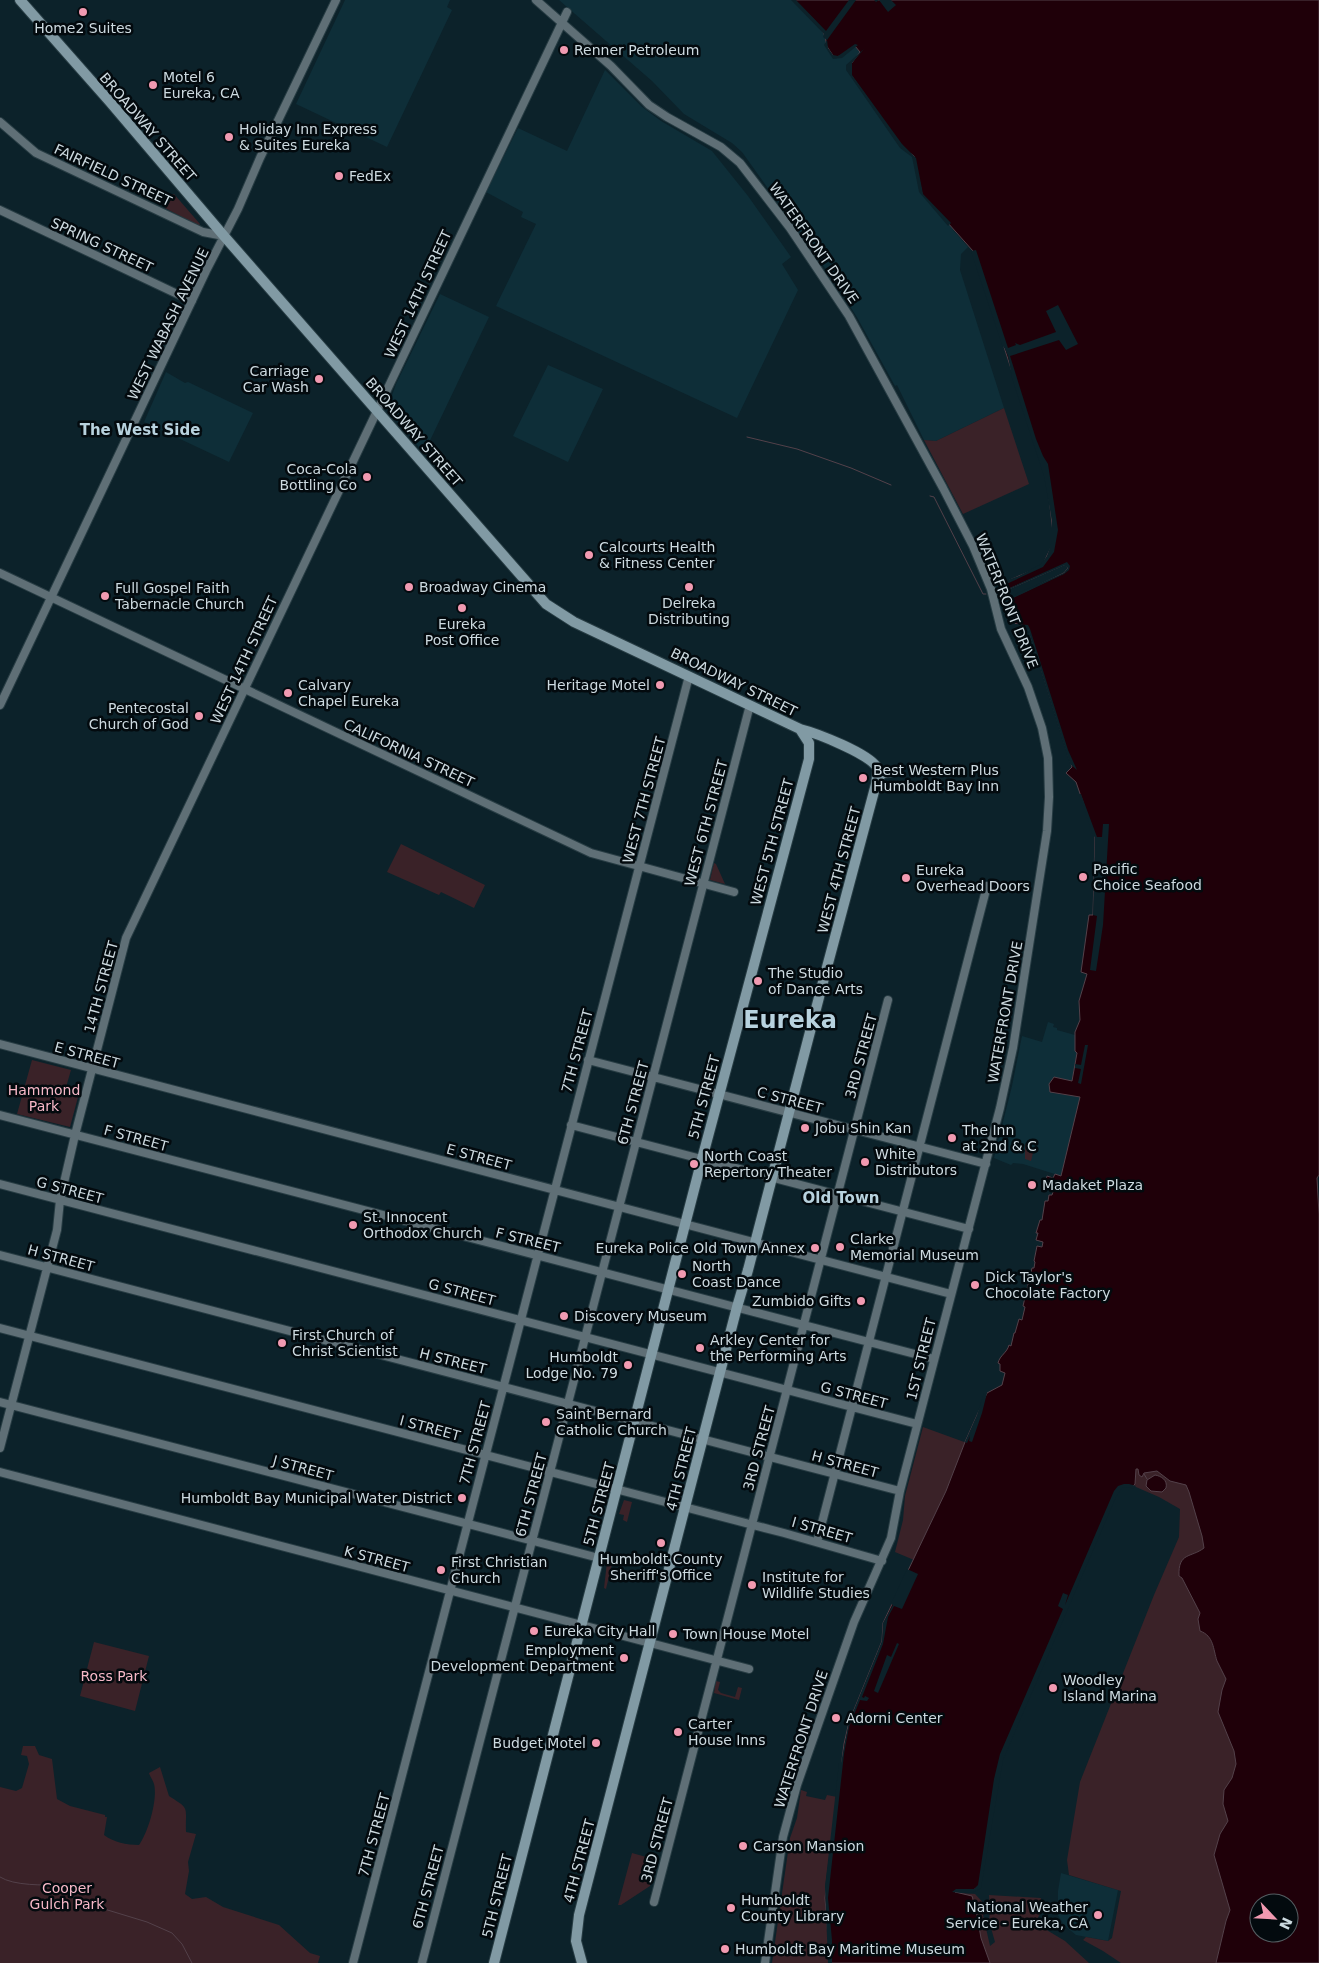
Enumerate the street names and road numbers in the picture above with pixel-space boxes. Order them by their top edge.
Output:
street label: BROADWAY STREET [97,70,200,185]
street label: FAIRFIELD STREET [52,141,175,209]
street label: WATERFRONT DRIVE [766,179,862,307]
street label: SPRING STREET [49,214,156,276]
street label: WEST 14TH STREET [381,227,455,361]
street label: WEST WABASH AVENUE [124,245,212,403]
street label: BROADWAY STREET [363,375,466,490]
street label: WATERFRONT DRIVE [973,531,1041,671]
street label: WEST 14TH STREET [207,593,281,727]
street label: BROADWAY STREET [668,644,800,720]
street label: CALIFORNIA STREET [341,716,477,790]
street label: WEST 7TH STREET [619,735,669,865]
street label: WEST 6TH STREET [681,758,731,888]
street label: WEST 5TH STREET [747,777,797,907]
street label: WEST 4TH STREET [814,805,864,935]
street label: 14TH STREET [81,939,121,1035]
street label: WATERFRONT DRIVE [985,940,1025,1084]
street label: 7TH STREET [558,1007,596,1095]
street label: 3RD STREET [842,1011,880,1100]
street label: E STREET [53,1039,122,1071]
street label: 5TH STREET [685,1053,723,1141]
street label: 6TH STREET [614,1059,652,1147]
street label: C STREET [755,1084,825,1117]
street label: F STREET [102,1122,170,1154]
street label: E STREET [445,1141,514,1173]
street label: G STREET [35,1173,106,1207]
street label: F STREET [494,1224,562,1256]
street label: H STREET [26,1241,97,1275]
street label: G STREET [427,1275,498,1309]
street label: 1ST STREET [903,1316,939,1402]
street label: H STREET [418,1345,489,1377]
street label: G STREET [819,1378,890,1412]
street label: 7TH STREET [456,1399,494,1487]
street label: 3RD STREET [740,1403,778,1492]
street label: I STREET [398,1412,462,1444]
street label: 4TH STREET [663,1425,699,1513]
street label: H STREET [810,1447,881,1481]
street label: 6TH STREET [512,1451,550,1539]
street label: J STREET [270,1452,335,1484]
street label: 5TH STREET [580,1460,618,1548]
street label: I STREET [790,1514,854,1546]
street label: K STREET [343,1543,412,1576]
street label: WATERFRONT DRIVE [771,1668,831,1810]
street label: 7TH STREET [355,1791,393,1879]
street label: 3RD STREET [638,1795,676,1884]
street label: 4TH STREET [560,1817,598,1905]
street label: 6TH STREET [409,1843,447,1931]
street label: 5TH STREET [479,1852,515,1940]

